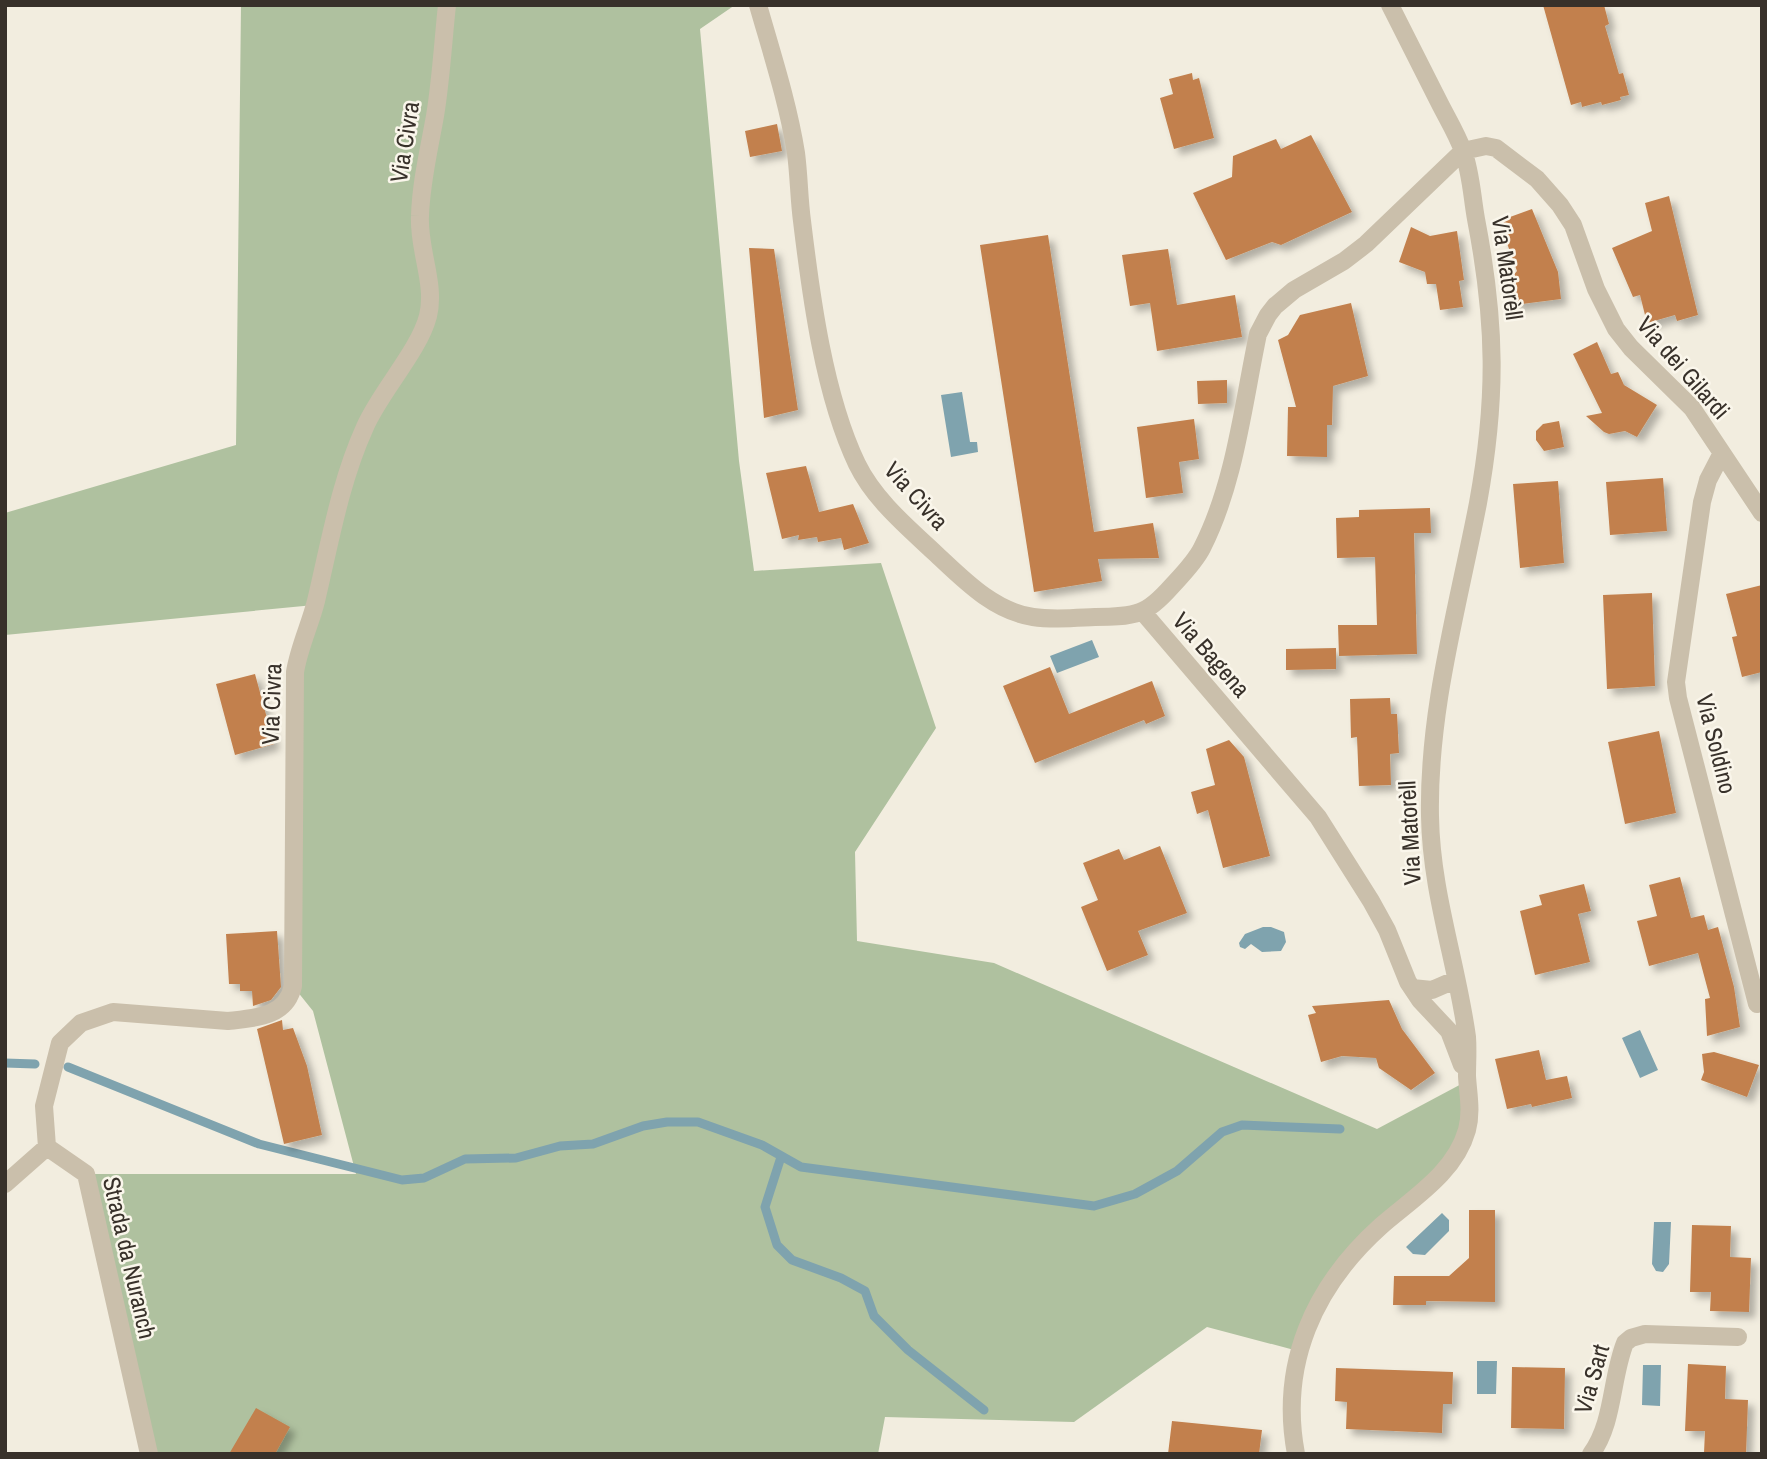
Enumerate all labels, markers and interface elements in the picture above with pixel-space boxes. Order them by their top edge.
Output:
street label: Via Civra [382,99,426,185]
street label: Via Matorèll [1485,214,1531,322]
street label: Via dei Gilardi [1630,309,1737,426]
street label: Via Civra [878,454,956,536]
street label: Via Bagena [1166,605,1257,704]
street label: Via Civra [254,663,288,745]
street label: Via Soldino [1689,691,1745,797]
street label: Via Matorèll [1390,780,1428,886]
street label: Strada da Nuranch [96,1174,164,1342]
street label: Via Sart [1566,1340,1616,1417]

